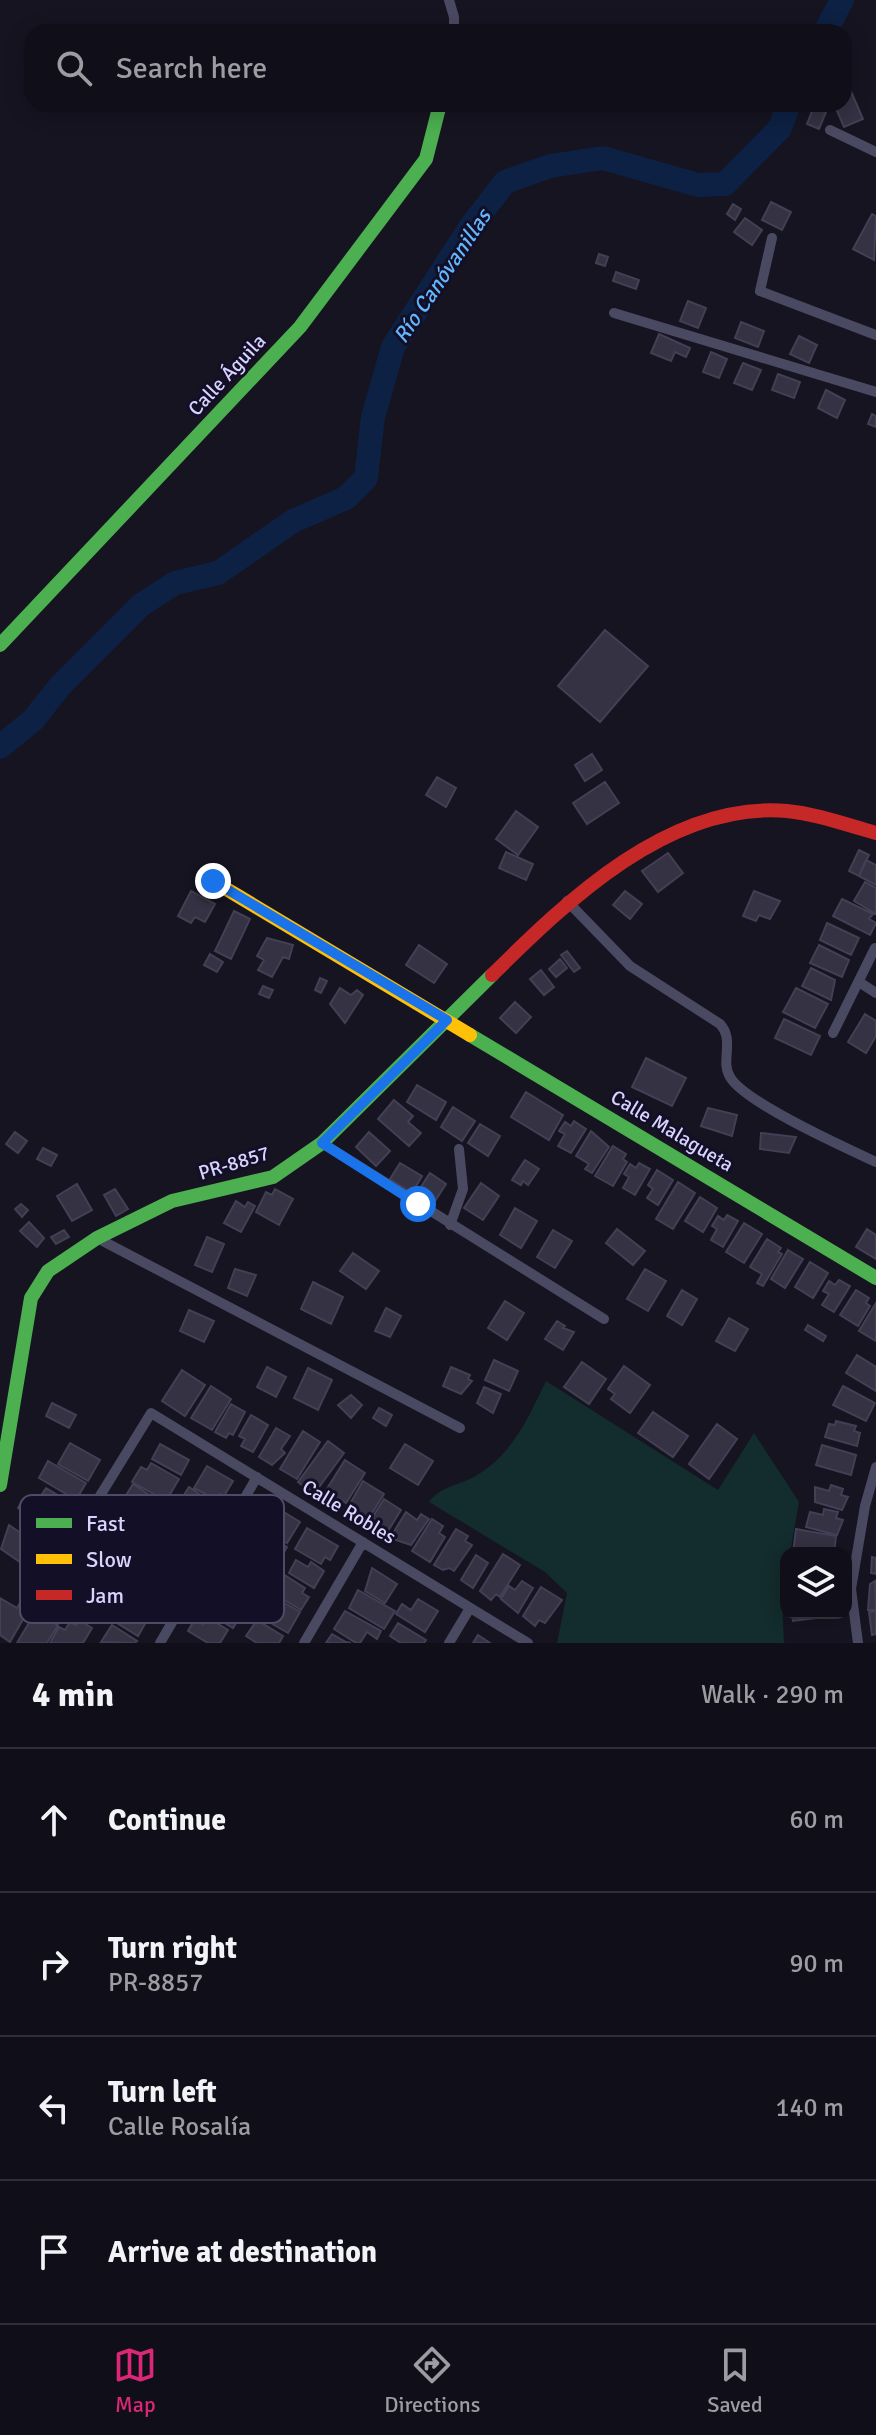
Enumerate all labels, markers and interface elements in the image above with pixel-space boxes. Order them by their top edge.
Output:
search box [24,24,852,112]
icon: search [52,46,96,90]
text: Search here [116,50,267,87]
water label: Río Canóvanillas [387,202,498,348]
street label: Calle Águila [183,329,271,421]
route end [195,863,231,899]
street label: Calle Malagueta [606,1085,738,1177]
street label: PR-8857 [195,1140,273,1186]
route start [400,1186,436,1222]
street label: Calle Robles [298,1474,401,1550]
legend [20,1495,284,1623]
text: Fast [86,1510,126,1537]
text: Slow [86,1546,132,1573]
map controls [780,1547,852,1619]
button: layers [780,1547,852,1619]
text: Jam [86,1582,124,1609]
text: 4 min [32,1674,114,1716]
text: Walk · 290 m [701,1679,844,1711]
icon: ahead [32,1798,76,1842]
text: Continue [108,1802,226,1839]
text: 60 m [789,1804,844,1836]
text: Turn right [108,1930,237,1967]
icon: right [32,1942,76,1986]
text: 90 m [789,1948,844,1980]
text: PR-8857 [108,1967,203,1999]
text: Turn left [108,2074,217,2111]
icon: left [32,2086,76,2130]
text: 140 m [775,2092,844,2124]
text: Calle Rosalía [108,2111,251,2143]
icon: arrive [32,2230,76,2274]
text: Arrive at destination [108,2234,377,2271]
tab: Map [113,2343,157,2418]
tab: Directions [384,2343,480,2418]
tab: Saved [707,2343,763,2418]

